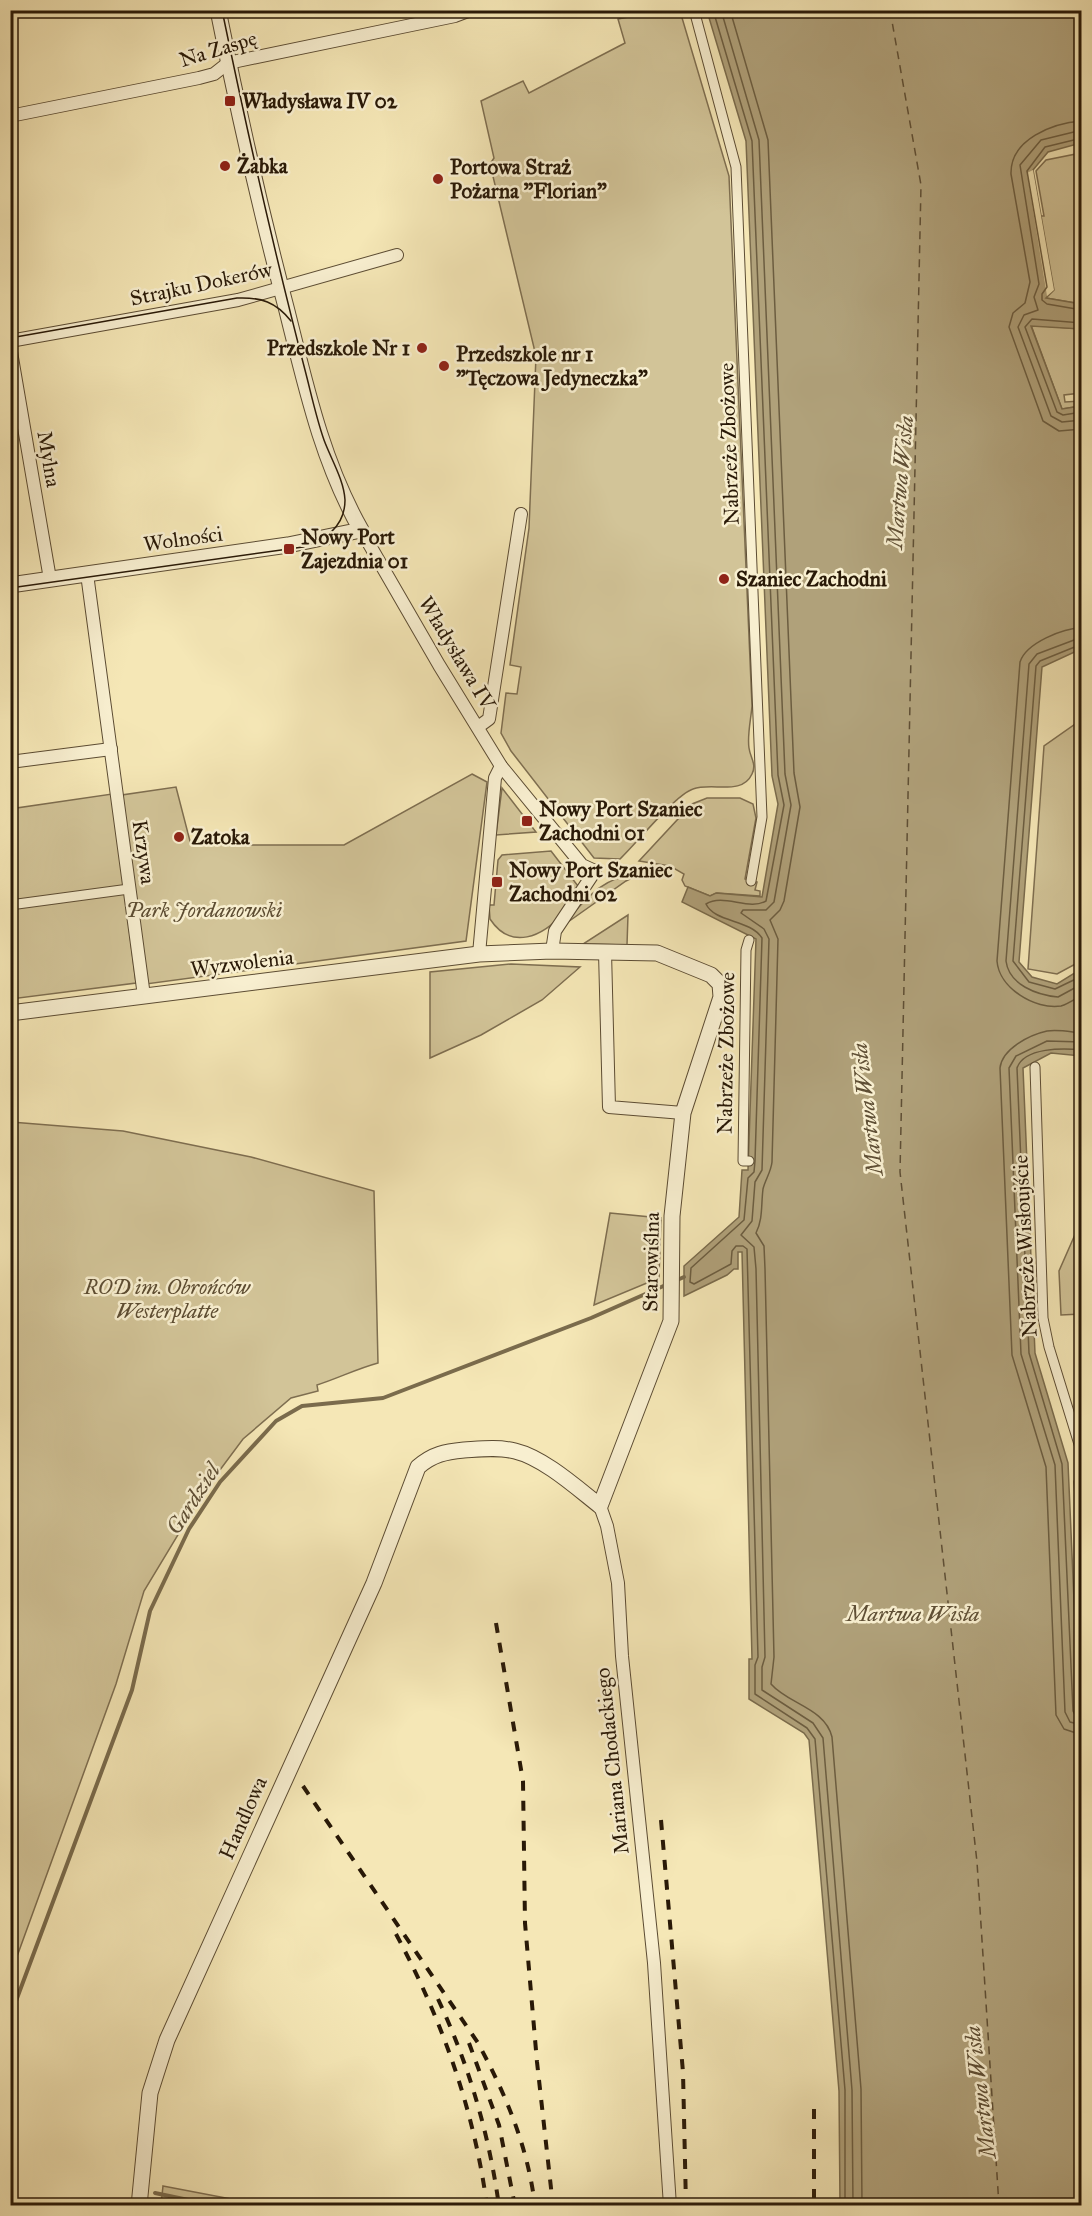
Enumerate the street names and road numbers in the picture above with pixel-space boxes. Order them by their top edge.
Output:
street label: Na Zaspę [176,25,260,73]
street label: Strajku Dokerów [128,256,275,312]
street label: Nabrzeże Zbożowe [713,362,745,526]
street label: Mylna [31,429,67,489]
street label: Wolności [142,521,225,557]
street label: Władysława IV [413,591,502,716]
street label: Krzywa [127,818,161,886]
street label: Wyzwolenia [189,944,295,982]
street label: Nabrzeże Zbożowe [712,971,740,1134]
street label: Nabrzeże Wisłoujście [1007,1154,1043,1338]
street label: Starowiślna [637,1212,665,1312]
street label: Mariana Chodackiego [589,1666,635,1856]
street label: Handlowa [213,1773,273,1863]

